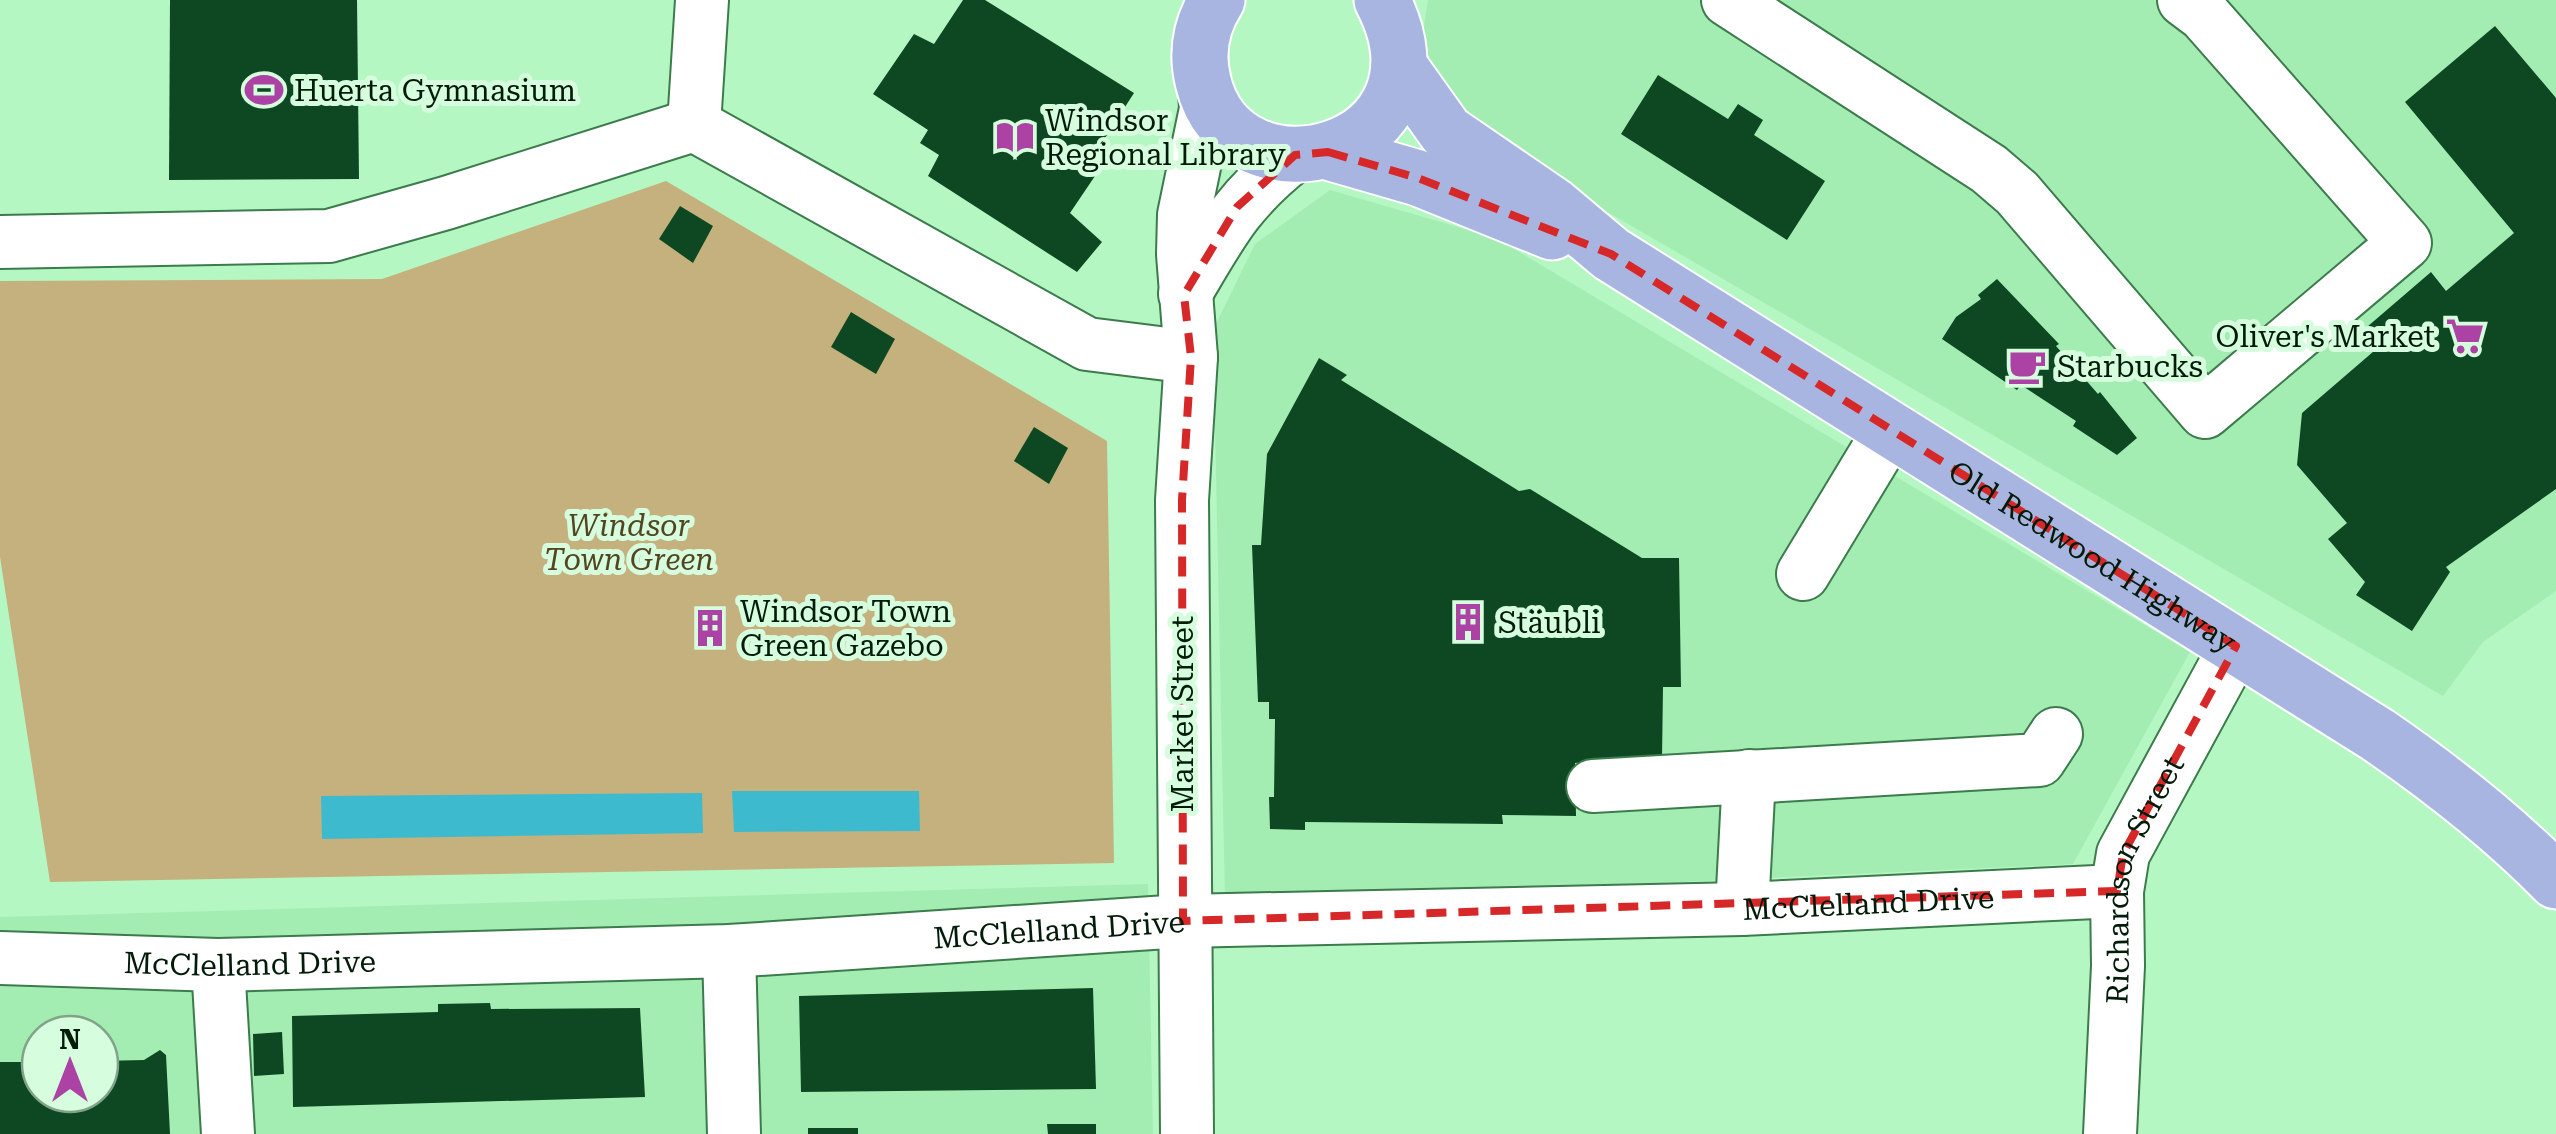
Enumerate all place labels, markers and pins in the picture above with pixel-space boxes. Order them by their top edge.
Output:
sports icon: Huerta Gymnasium [243,69,285,111]
place label: Huerta Gymnasium [294,73,576,108]
place label: Windsor Regional Library [1045,103,1286,172]
library icon: Windsor Regional Library [994,116,1036,158]
supermarket icon: Oliver's Market [2444,315,2486,357]
place label: Oliver's Market [2216,319,2435,354]
cafe icon: Starbucks [2006,345,2048,387]
place label: Starbucks [2057,349,2203,384]
place label: Windsor Town Green Gazebo [740,594,951,663]
building icon: Stäubli [1447,601,1489,643]
place label: Stäubli [1498,605,1601,640]
building icon: Windsor Town Green Gazebo [689,607,731,649]

